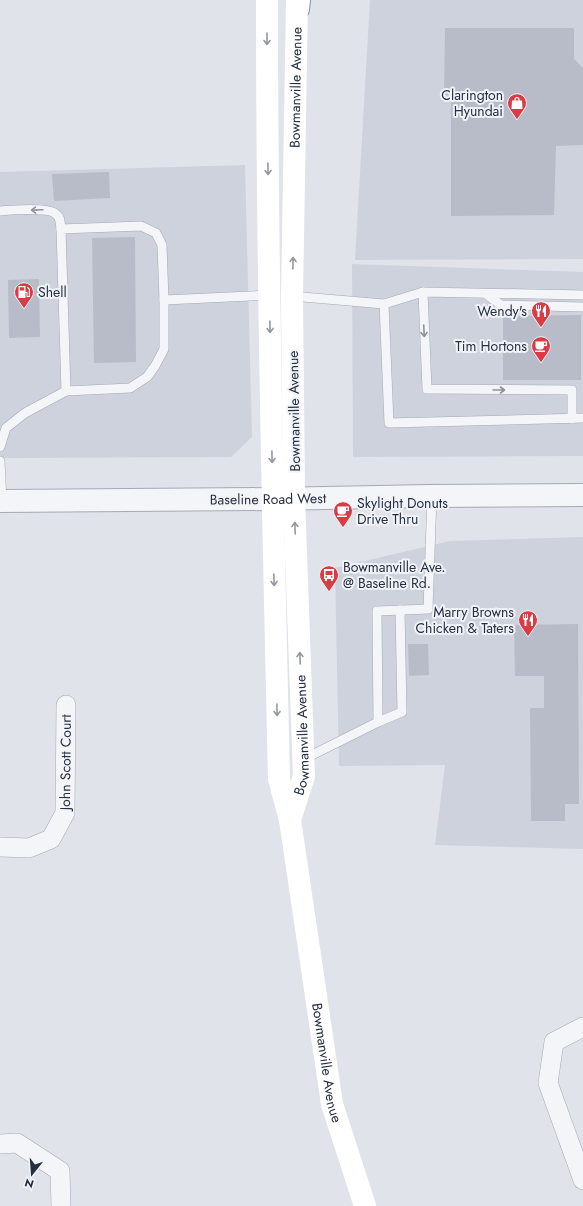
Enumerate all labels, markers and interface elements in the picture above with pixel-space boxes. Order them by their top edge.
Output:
street label: Bowmanville Avenue [285,27,307,148]
one-way arrow [263,32,271,45]
place label: Clarington Hyundai [441,85,503,121]
shop icon: Clarington Hyundai [506,92,528,120]
one-way arrow [264,162,272,175]
one-way arrow [31,206,44,214]
one-way arrow [289,257,297,270]
fuel station icon: Shell [13,281,35,309]
place label: Shell [38,282,67,302]
restaurant icon: Wendy's [530,300,552,328]
place label: Wendy's [477,301,527,321]
one-way arrow [266,320,274,333]
one-way arrow [421,324,428,337]
cafe icon: Tim Hortons [530,335,552,363]
place label: Tim Hortons [455,336,527,356]
street label: Bowmanville Avenue [283,350,305,472]
one-way arrow [492,386,505,393]
one-way arrow [268,450,276,463]
street label: Baseline Road West [210,488,327,509]
place label: Skylight Donuts Drive Thru [357,493,448,529]
cafe icon: Skylight Donuts Drive Thru [332,500,354,528]
one-way arrow [292,522,299,535]
place label: Bowmanville Ave. @ Baseline Rd. [343,557,446,593]
bus stop icon: Bowmanville Ave. @ Baseline Rd. [318,564,340,592]
one-way arrow [270,573,278,586]
place label: Marry Browns Chicken & Taters [416,602,514,638]
restaurant icon: Marry Browns Chicken & Taters [517,609,539,637]
one-way arrow [296,652,304,665]
street label: Bowmanville Avenue [288,674,314,798]
one-way arrow [273,703,281,716]
street label: John Scott Court [55,714,76,812]
street label: Bowmanville Avenue [307,1001,347,1125]
north arrow [12,1154,52,1194]
text: N [23,1175,36,1192]

